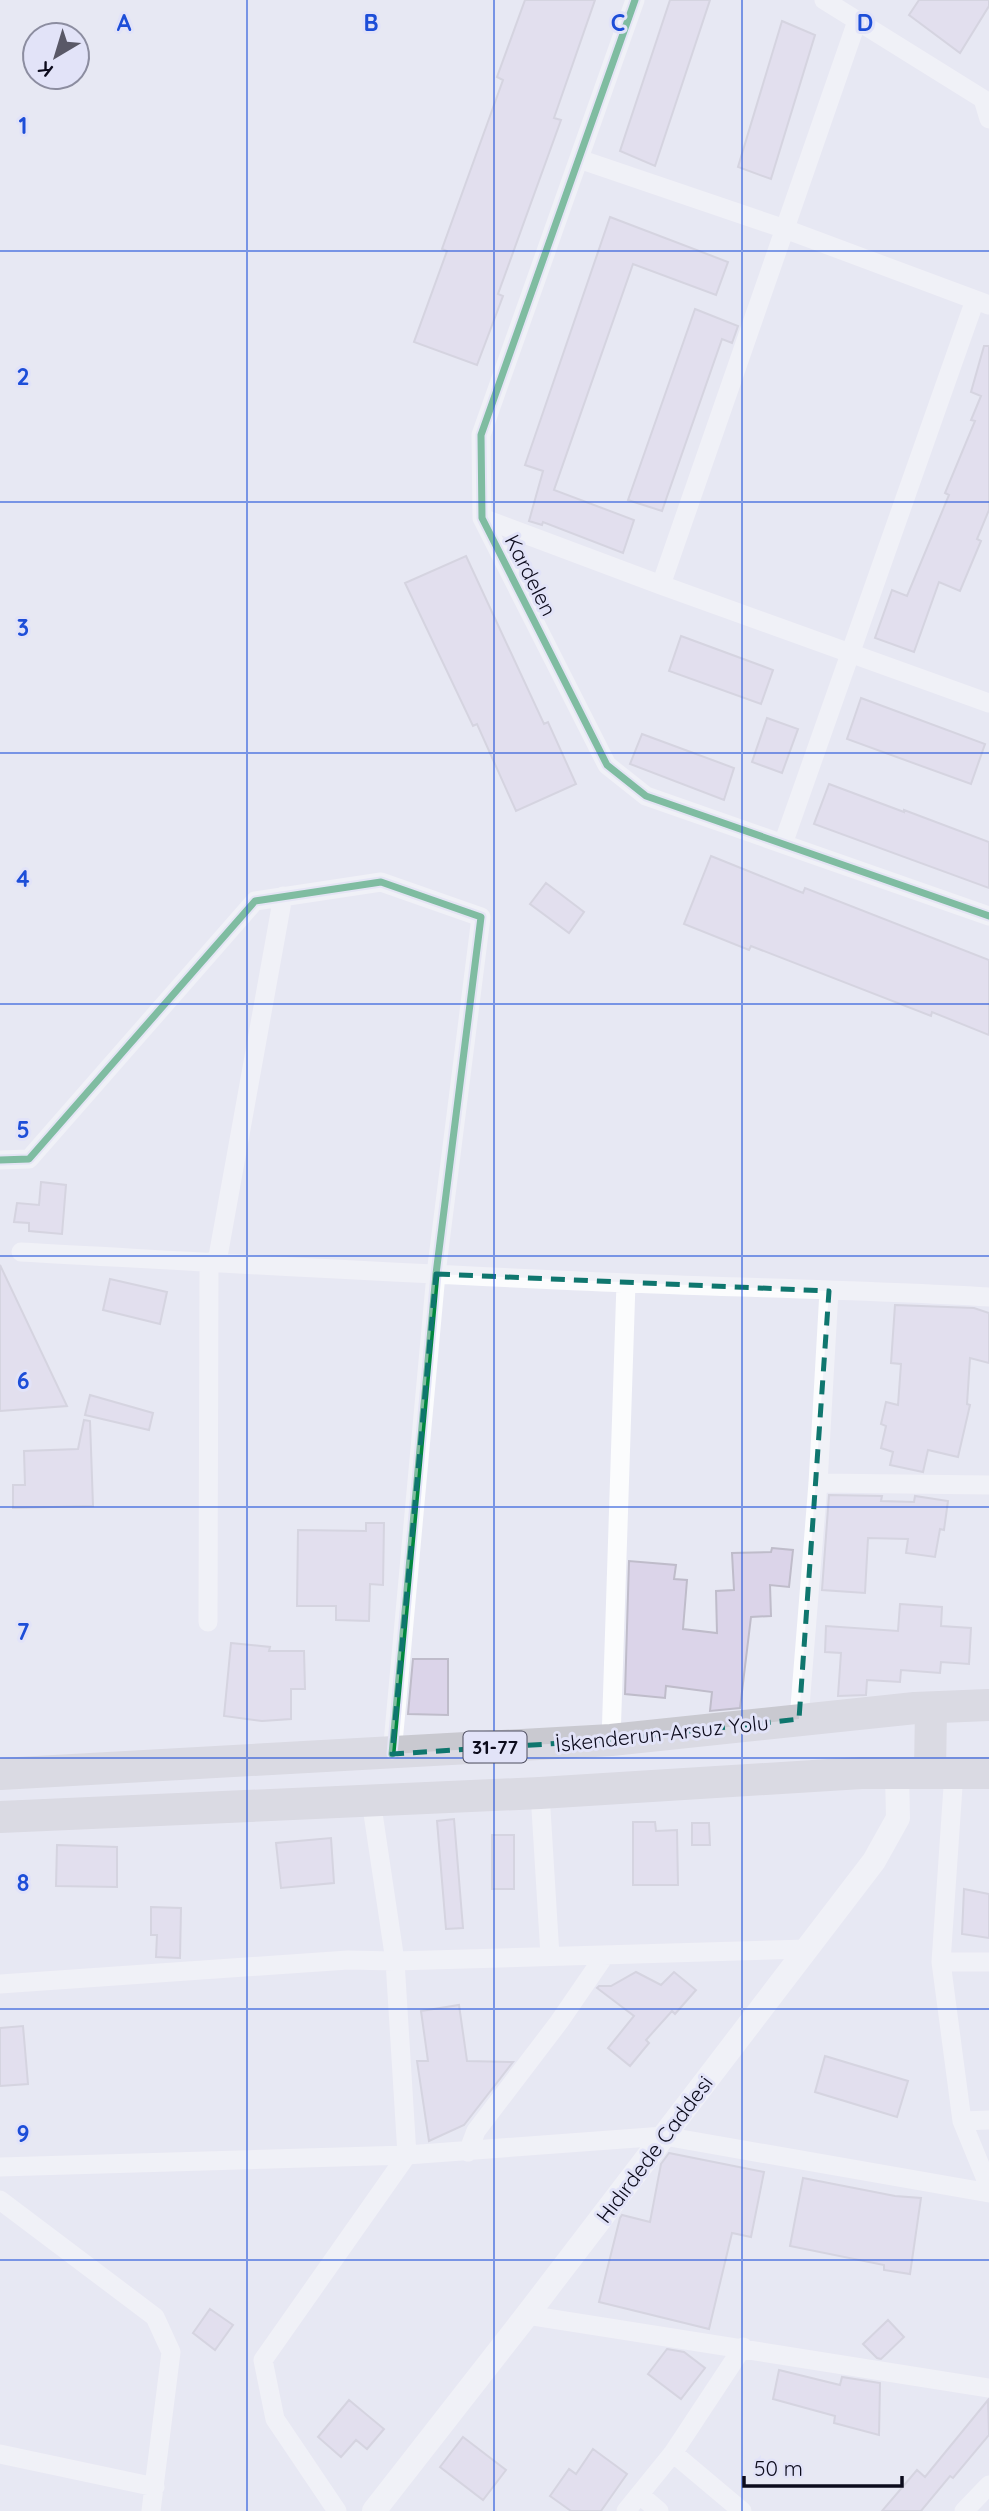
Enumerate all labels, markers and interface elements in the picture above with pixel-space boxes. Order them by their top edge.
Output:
text: A [117,8,132,37]
text: B [363,8,379,37]
text: C [611,8,625,37]
text: D [857,8,873,37]
north arrow [21,21,91,91]
text: K [33,56,58,83]
text: 1 [19,111,27,140]
text: 2 [16,362,30,391]
street label: Kardelen [499,530,563,620]
text: 3 [17,613,29,642]
text: 4 [16,864,30,893]
text: 5 [16,1115,30,1144]
text: 6 [17,1366,29,1395]
text: 7 [17,1617,30,1646]
street label: İskenderun-Arsuz Yolu [554,1709,770,1757]
road number: 31-77 [463,1732,526,1763]
text: 8 [17,1868,29,1897]
street label: Hıdırdede Caddesi [590,2070,718,2228]
text: 9 [16,2119,30,2148]
scale bar [744,2444,902,2488]
text: 50 m [754,2455,803,2481]

